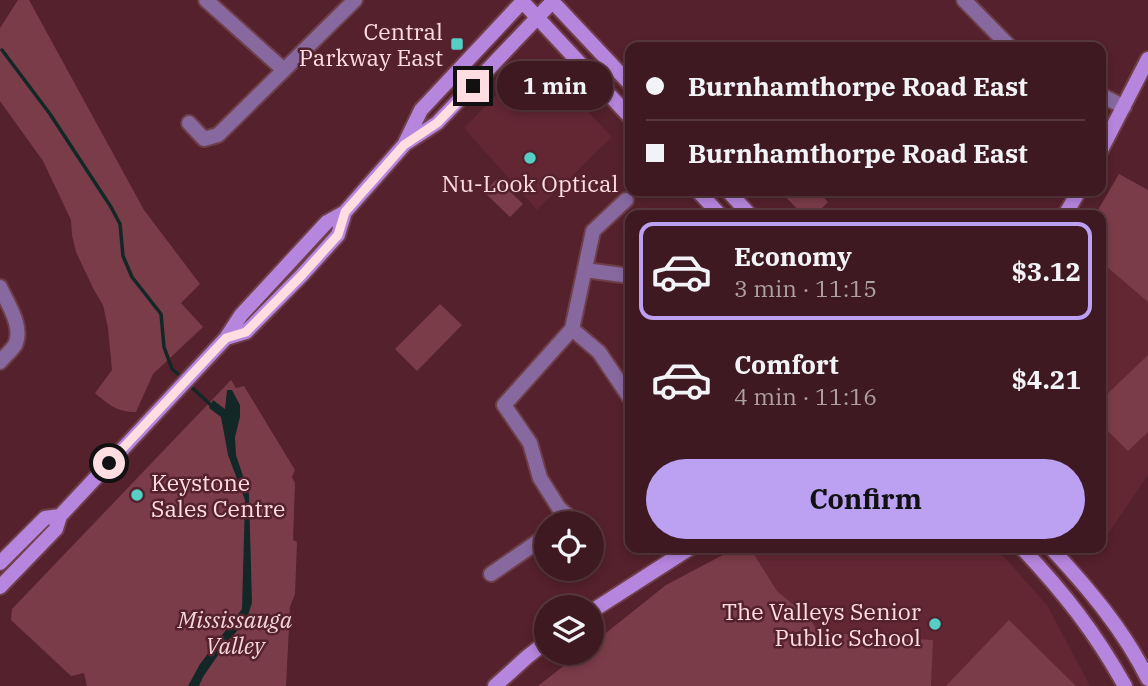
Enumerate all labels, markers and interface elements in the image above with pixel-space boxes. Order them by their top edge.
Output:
place label: Central Parkway East [299,16,443,72]
marker: Central Parkway East [449,36,465,52]
callout: 1 min [498,62,613,110]
text: Burnhamthorpe Road East [688,69,1028,103]
route end [457,70,489,102]
text: 1 min [523,70,587,100]
text: Burnhamthorpe Road East [688,136,1028,170]
marker: Nu-Look Optical [522,150,538,166]
place label: Nu-Look Optical [442,168,619,198]
text: Economy [734,239,852,273]
icon: car [650,240,713,303]
text: $3.12 [1011,254,1081,288]
text: 3 min · 11:15 [734,273,877,303]
text: Comfort [734,347,839,381]
icon: car [650,348,713,411]
text: $4.21 [1011,362,1081,396]
text: 4 min · 11:16 [734,381,877,411]
route start [93,447,125,479]
button: Confirm [646,459,1085,539]
place label: Keystone Sales Centre [151,467,285,523]
marker: Keystone Sales Centre [129,487,145,503]
map controls [534,511,604,665]
button: locate [534,511,604,581]
button: layers [534,595,604,665]
place label: The Valleys Senior Public School [722,596,921,652]
park label: Mississauga Valley [177,604,293,660]
marker: The Valleys Senior Public School [927,616,943,632]

